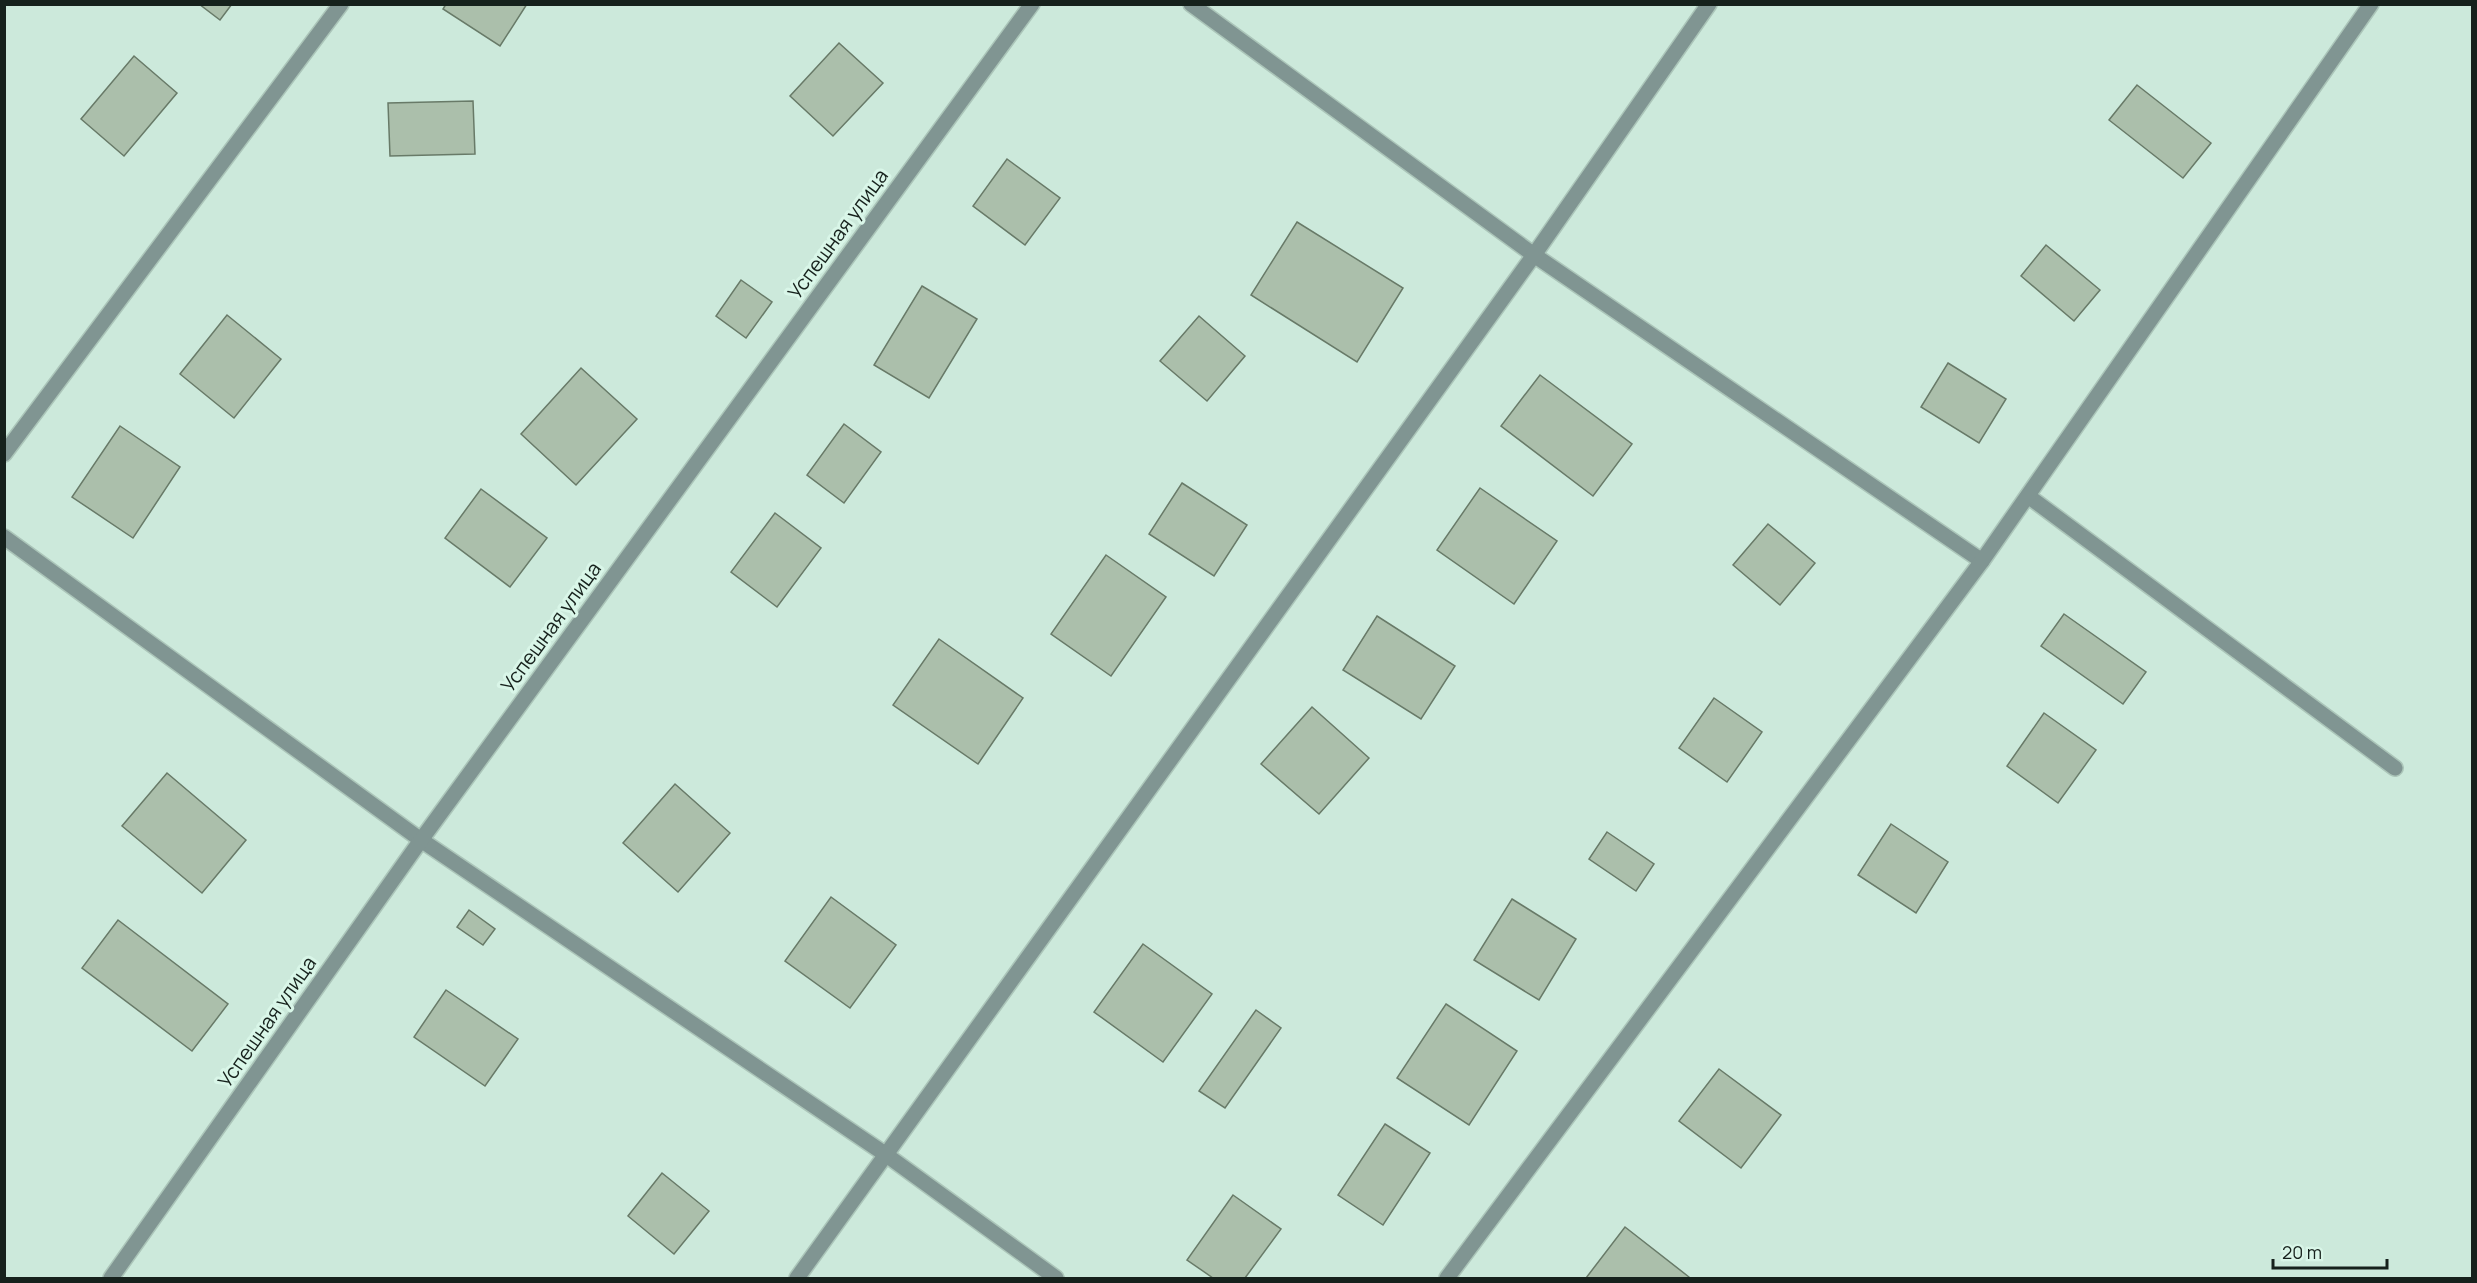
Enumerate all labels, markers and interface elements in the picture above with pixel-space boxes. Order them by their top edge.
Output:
street label: Успешная улица [781,163,894,304]
street label: Успешная улица [494,556,607,697]
street label: Успешная улица [211,951,322,1093]
scale bar [2273,1232,2387,1270]
text: 20 m [2282,1240,2322,1264]

